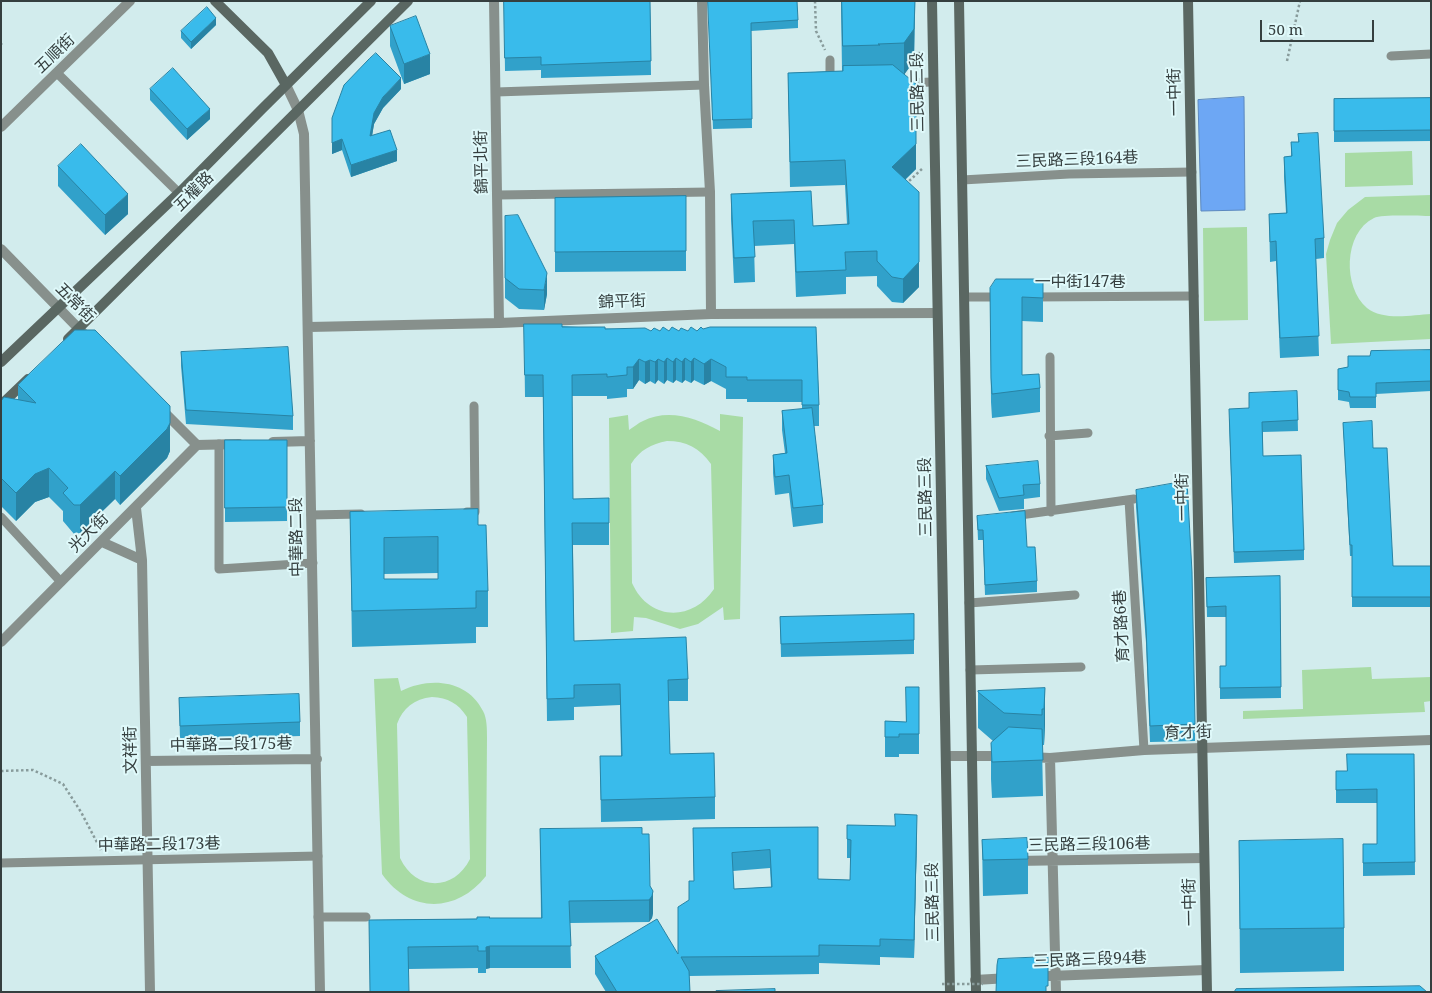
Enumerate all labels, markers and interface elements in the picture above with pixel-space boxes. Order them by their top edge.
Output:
scale bar [1262,10,1376,42]
text: 50 m [1268,19,1303,39]
street label: 五順街 [31,30,79,78]
street label: 三民路三段 [908,52,928,132]
street label: 一中街 [1165,68,1185,116]
street label: 錦平北街 [472,130,492,194]
street label: 三民路三段164巷 [1015,148,1139,172]
street label: 五權路 [170,168,218,216]
street label: 一中街147巷 [1035,272,1125,292]
street label: 五常街 [51,279,99,327]
street label: 錦平街 [598,292,646,312]
street label: 三民路三段 [916,457,936,537]
street label: 一中街 [1173,473,1193,521]
street label: 中華路二段 [287,497,307,577]
street label: 光大街 [65,509,113,557]
street label: 育才路6巷 [1111,589,1133,663]
street label: 育才街 [1164,723,1212,743]
street label: 文祥街 [121,726,141,774]
street label: 中華路二段175巷 [169,734,293,756]
street label: 中華路二段173巷 [97,834,221,856]
street label: 三民路三段106巷 [1027,834,1151,856]
street label: 三民路三段 [923,862,943,942]
street label: 一中街 [1180,878,1200,926]
street label: 三民路三段94巷 [1033,948,1147,972]

